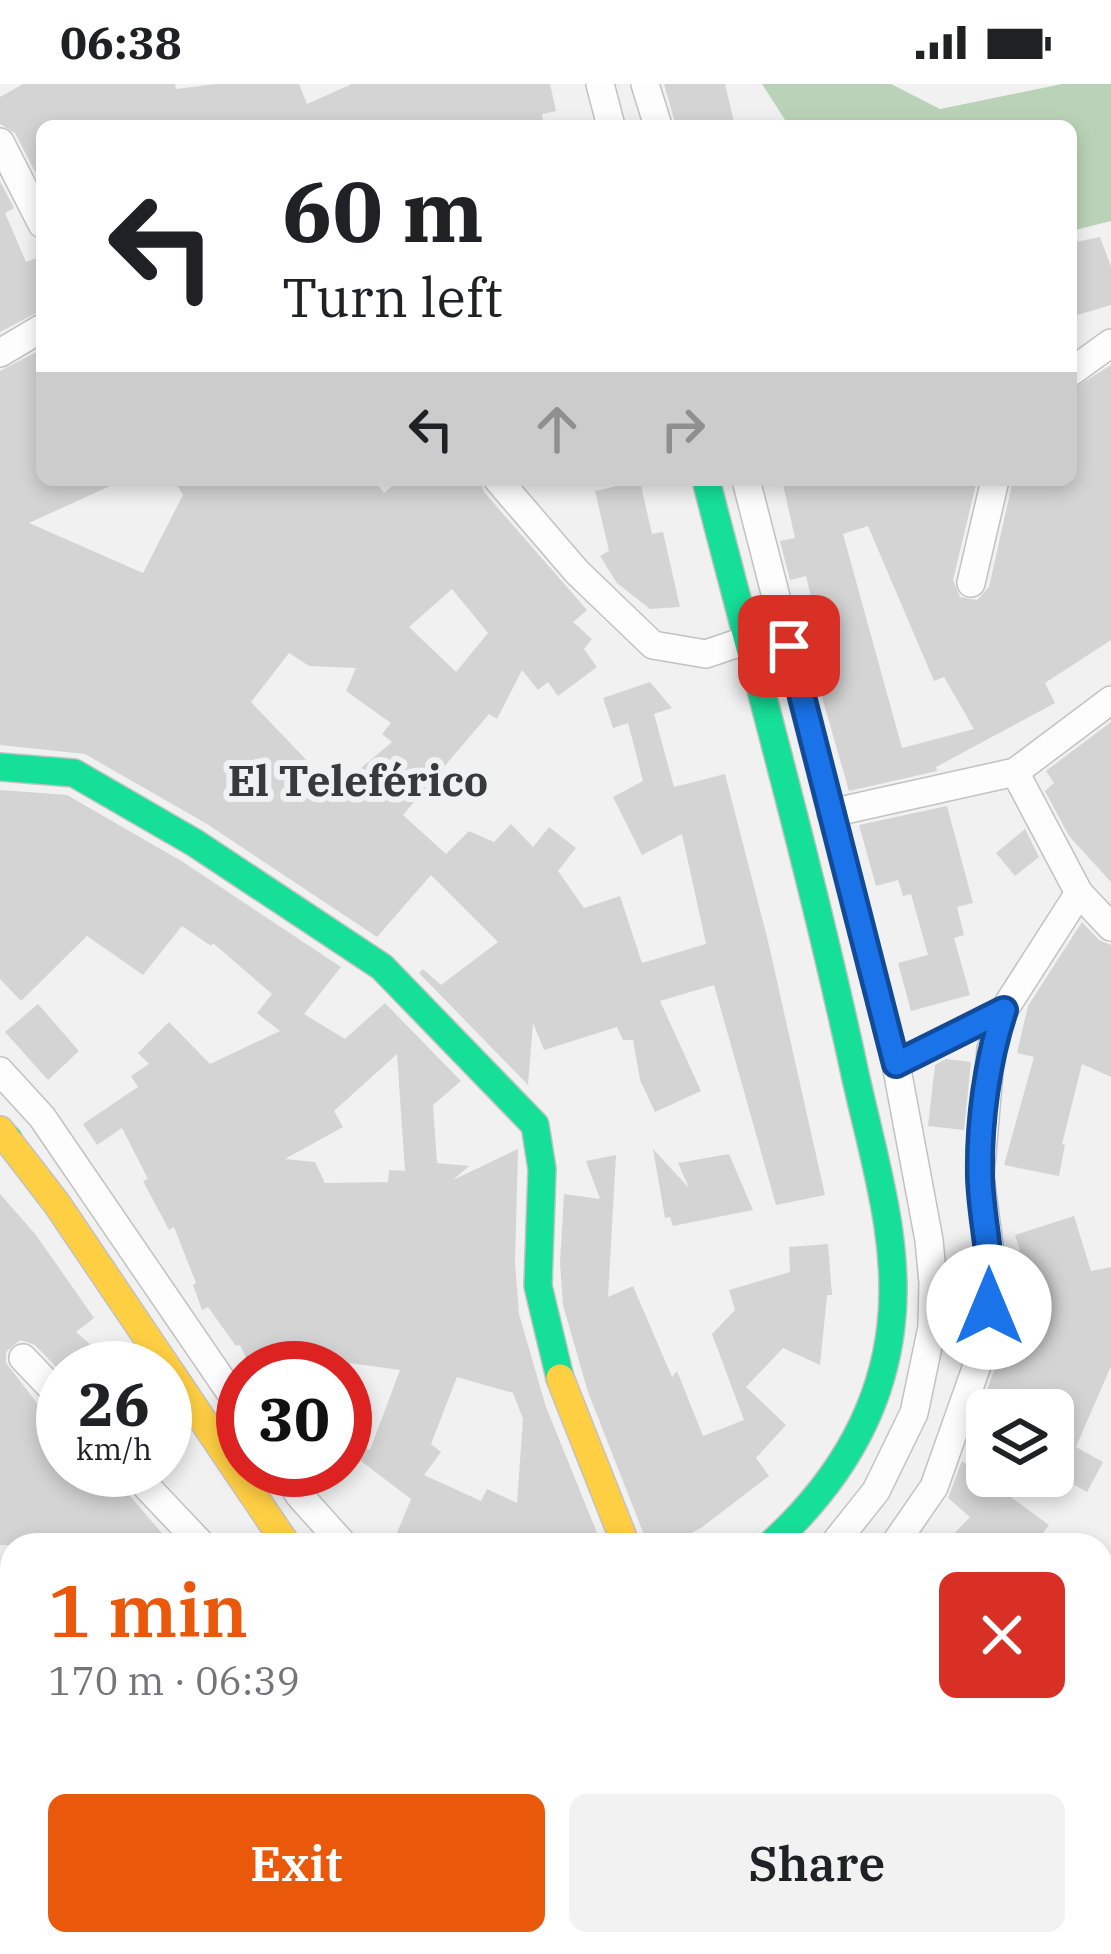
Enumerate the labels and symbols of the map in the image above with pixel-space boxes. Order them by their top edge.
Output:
pin [738,595,840,697]
district label: El Teleférico [228,753,488,808]
position arrow [926,1244,1052,1370]
speed limit sign: 30 [216,1341,372,1497]

